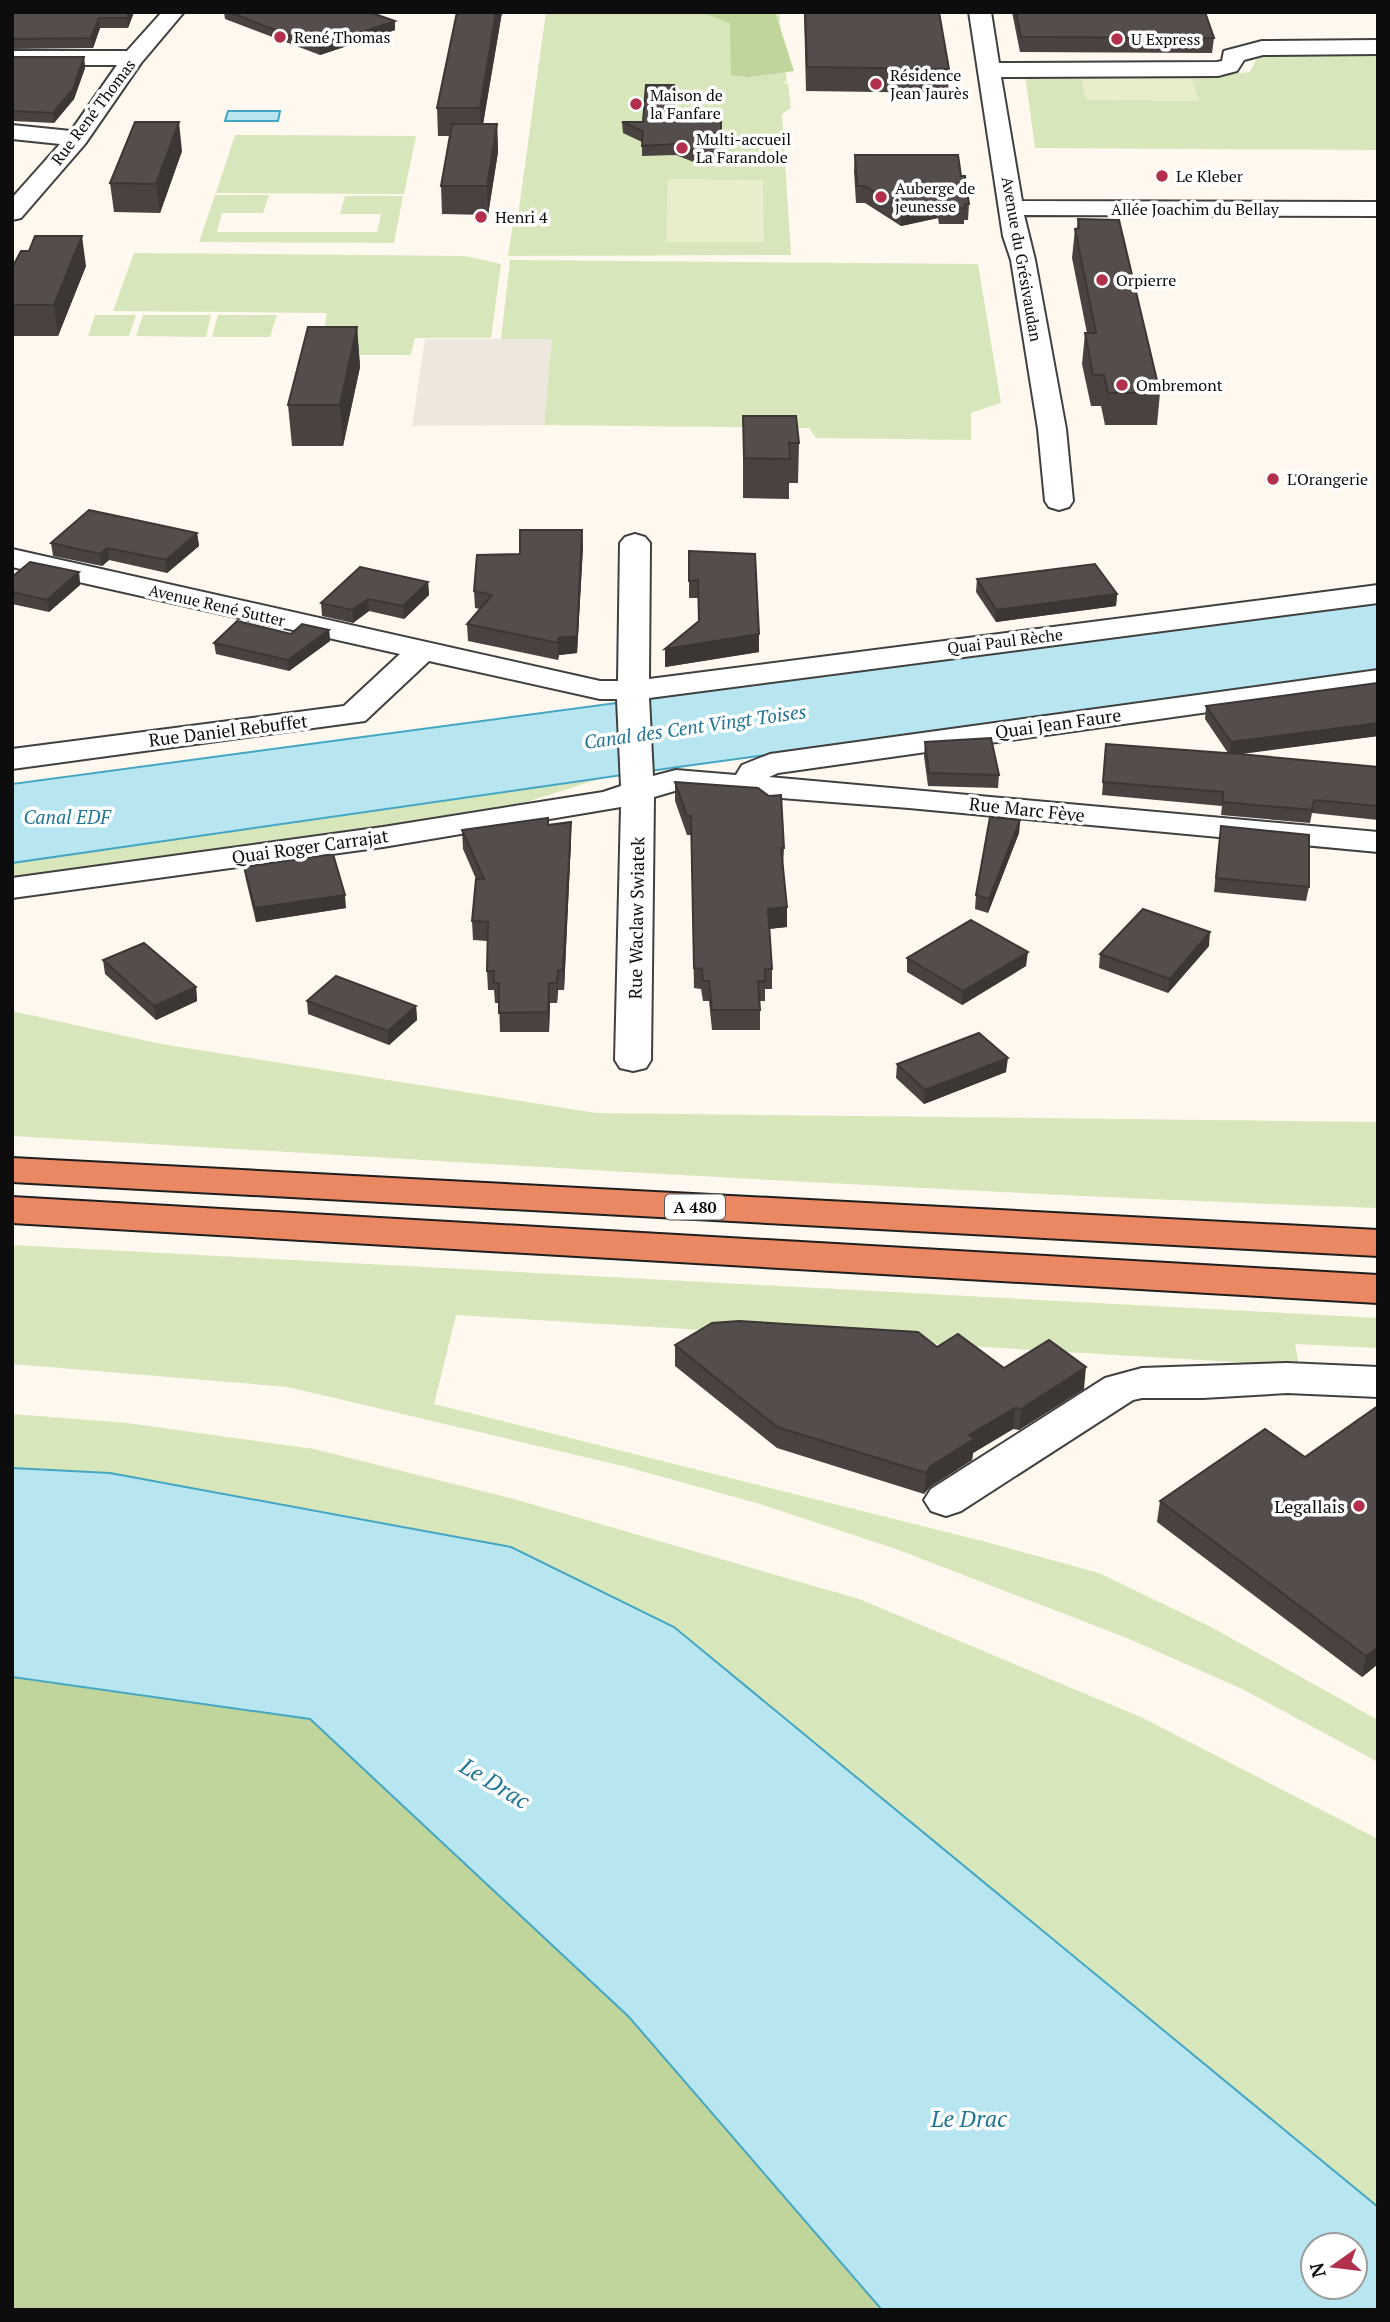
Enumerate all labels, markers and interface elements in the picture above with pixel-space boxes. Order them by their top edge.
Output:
place label: René Thomas [294,26,390,48]
place label: U Express [1131,28,1200,50]
marker: René Thomas [272,29,288,45]
marker: U Express [1109,31,1125,47]
street label: Rue René Thomas [46,54,140,170]
place label: Résidence Jean Jaurès [890,64,969,104]
marker: Résidence Jean Jaurès [868,76,884,92]
place label: Maison de la Fanfare [650,84,723,124]
marker: Maison de la Fanfare [628,96,644,112]
place label: Multi-accueil La Farandole [696,128,791,168]
marker: Multi-accueil La Farandole [674,140,690,156]
place label: Le Kleber [1176,165,1244,187]
marker: Le Kleber [1154,168,1170,184]
street label: Avenue du Grésivaudan [997,175,1047,344]
place label: Auberge de jeunesse [895,177,975,217]
marker: Auberge de jeunesse [873,189,889,205]
street label: Allée Joachim du Bellay [1111,198,1280,220]
place label: Henri 4 [495,206,548,228]
marker: Henri 4 [473,209,489,225]
place label: Orpierre [1116,269,1176,291]
marker: Orpierre [1094,272,1110,288]
place label: Ombremont [1136,374,1223,396]
marker: Ombremont [1114,377,1130,393]
place label: L'Orangerie [1287,468,1368,490]
marker: L'Orangerie [1265,471,1281,487]
street label: Avenue René Sutter [147,579,288,632]
street label: Quai Paul Rèche [946,623,1064,659]
water label: Canal des Cent Vingt Toises [582,698,808,754]
street label: Quai Jean Faure [993,702,1123,744]
street label: Rue Daniel Rebuffet [147,708,309,752]
street label: Rue Marc Fève [968,791,1086,827]
water label: Canal EDF [24,804,112,829]
street label: Quai Roger Carrajat [230,823,390,869]
street label: Rue Waclaw Swiatek [623,836,649,1000]
road number: A 480 [665,1194,725,1219]
place label: Legallais [1274,1494,1345,1518]
marker: Legallais [1351,1498,1367,1514]
water label: Le Drac [454,1750,536,1816]
water label: Le Drac [930,2103,1007,2134]
north arrow [1299,2231,1369,2301]
text: N [1303,2260,1331,2280]

